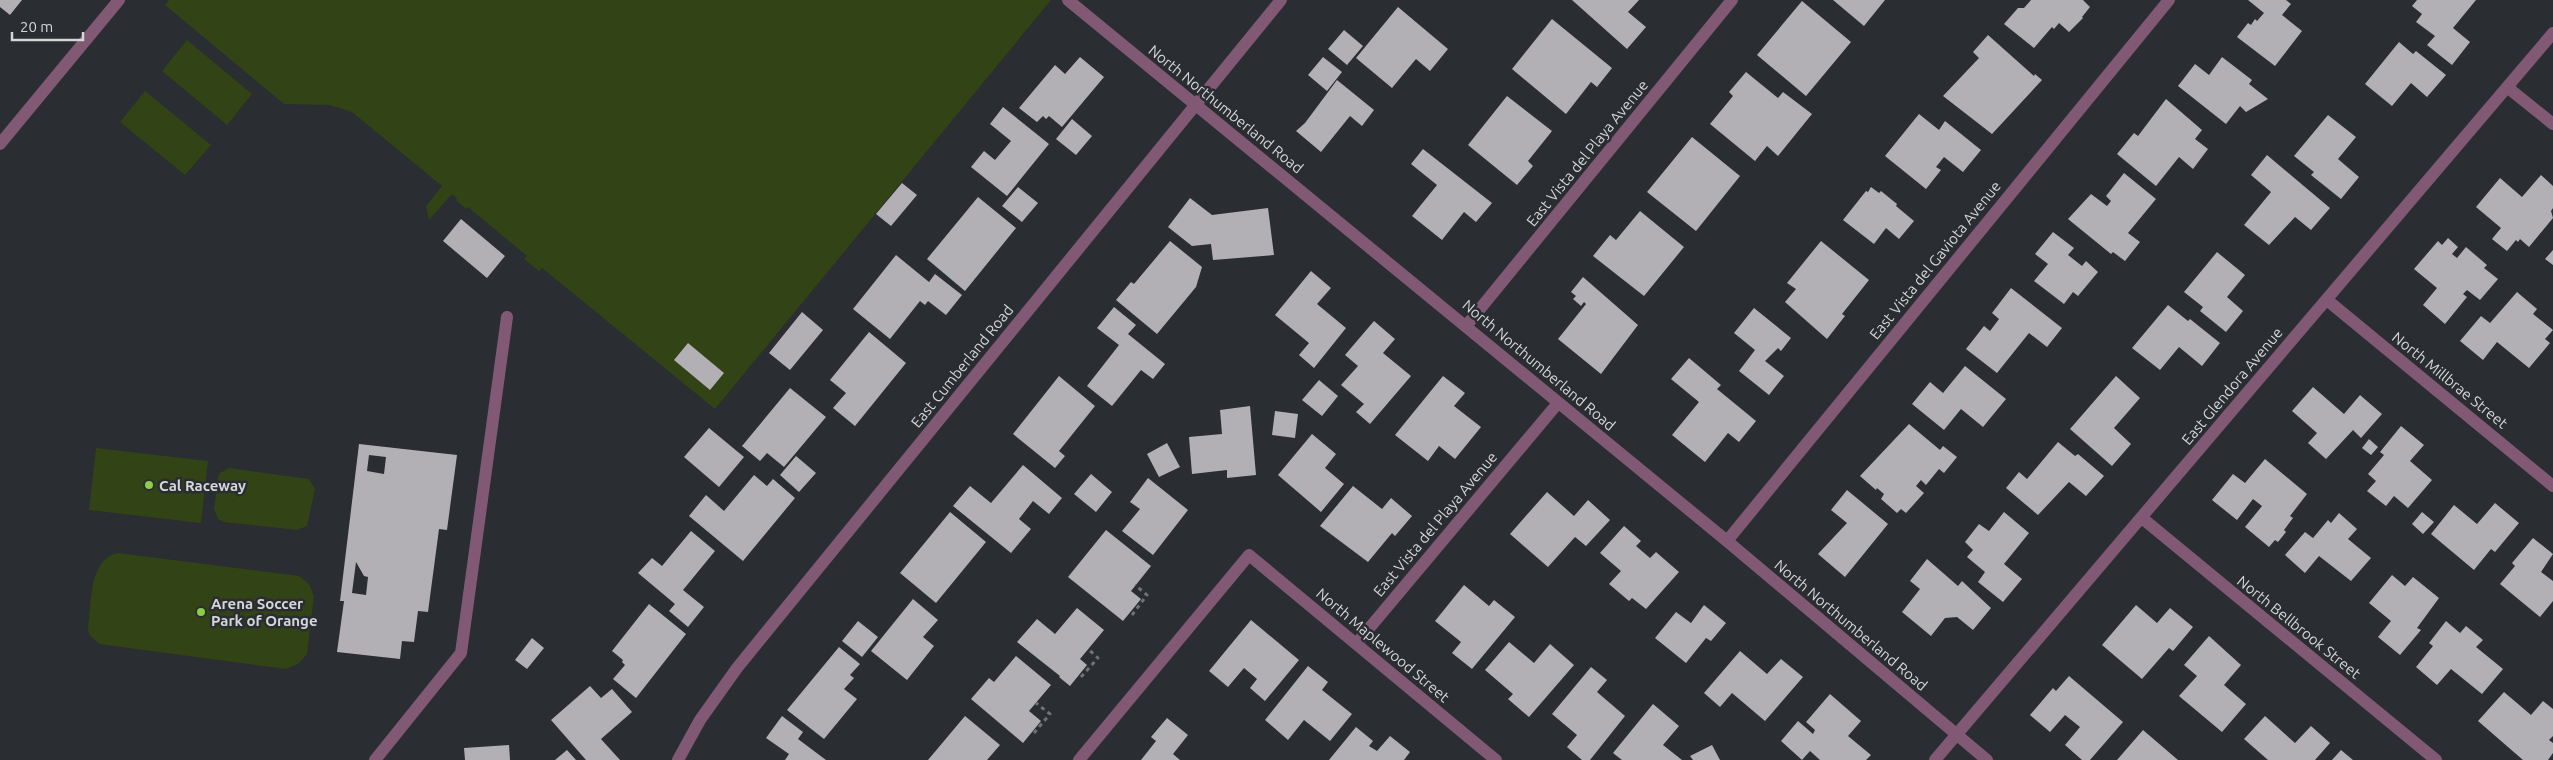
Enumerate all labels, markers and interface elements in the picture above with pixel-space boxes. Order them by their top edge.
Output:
scale bar [12,10,84,42]
text: 20 m [20,18,53,35]
street label: North Northumberland Road [1145,41,1307,177]
street label: East Vista del Playa Avenue [1523,77,1651,229]
street label: East Vista del Gaviota Avenue [1866,178,2004,342]
street label: North Northumberland Road [1459,296,1619,434]
street label: East Cumberland Road [907,301,1017,431]
street label: East Glendora Avenue [2178,324,2286,448]
street label: North Millbrae Street [2389,328,2511,432]
street label: East Vista del Playa Avenue [1370,448,1500,600]
place label: Cal Raceway [159,477,246,494]
marker: Cal Raceway [143,479,155,491]
street label: North Northumberland Road [1771,556,1931,694]
street label: North Bellbrook Street [2234,572,2364,682]
street label: North Maplewood Street [1313,584,1453,706]
place label: Arena Soccer Park of Orange [211,595,318,629]
marker: Arena Soccer Park of Orange [195,606,207,618]

